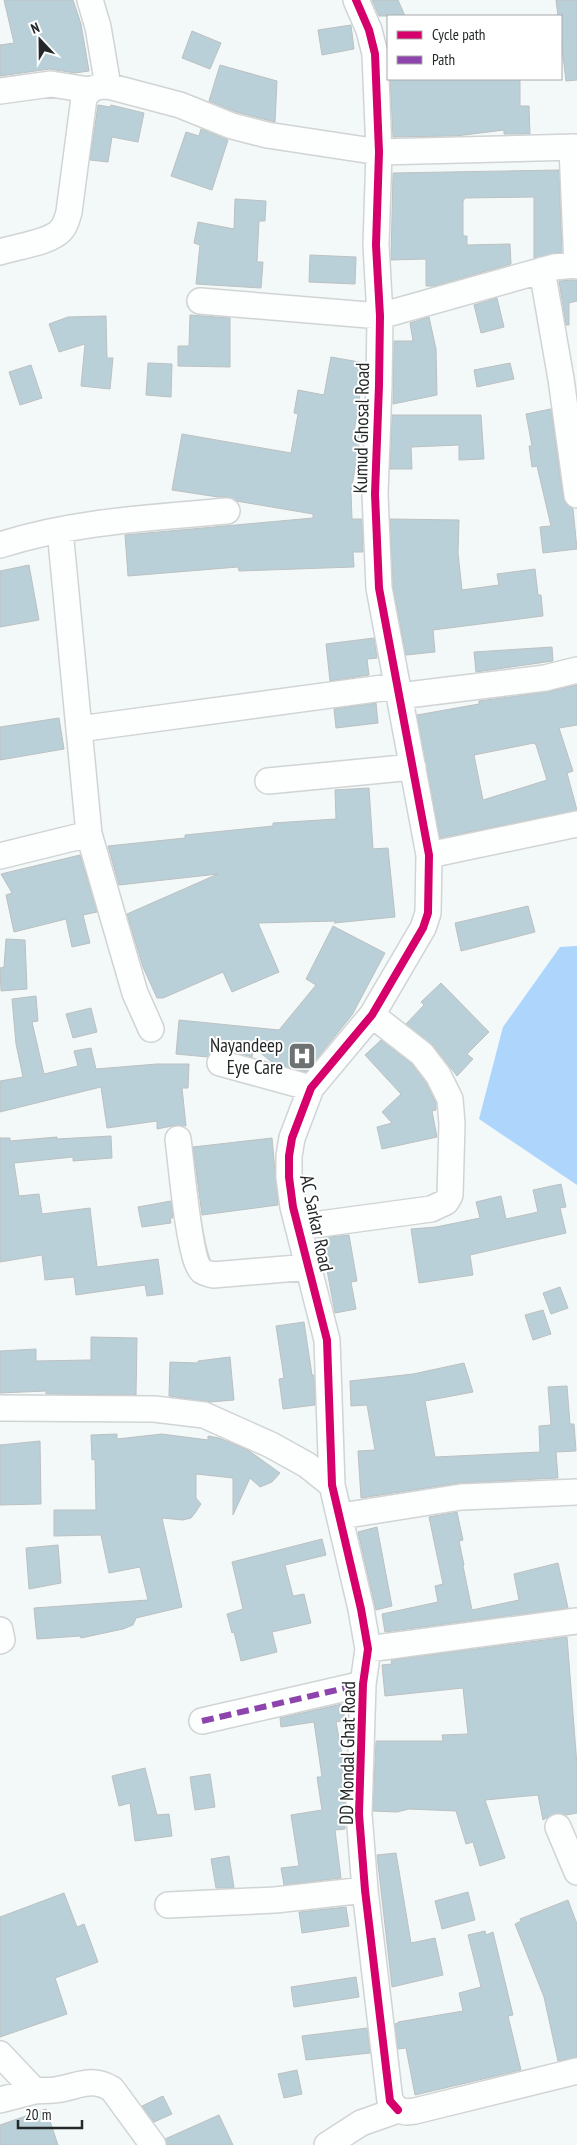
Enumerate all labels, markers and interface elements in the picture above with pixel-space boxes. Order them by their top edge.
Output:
north arrow [15,15,65,65]
legend [387,15,562,80]
text: N [28,18,42,38]
text: Cycle path [432,25,485,44]
text: Path [432,50,455,69]
street label: Kumud Ghosal Road [348,362,374,494]
place label: Nayandeep Eye Care [210,1033,283,1079]
hospital icon: Nayandeep Eye Care [287,1041,317,1071]
street label: AC Sarkar Road [295,1172,339,1274]
street label: DD Mondal Ghat Road [334,1681,360,1825]
scale bar [18,2098,81,2130]
text: 20 m [25,2105,51,2124]

